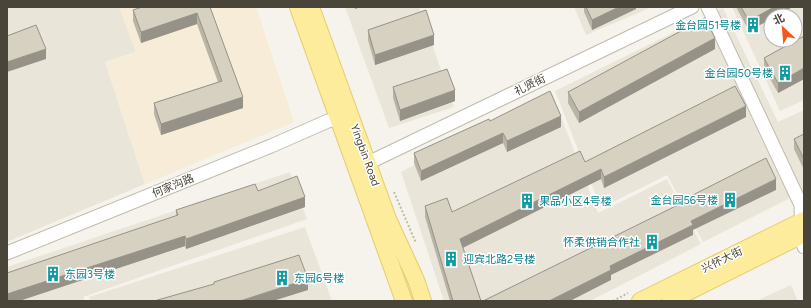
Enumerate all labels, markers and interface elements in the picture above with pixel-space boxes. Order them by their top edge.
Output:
north arrow [763,8,803,48]
text: 北 [771,11,787,28]
building icon: 金台园51号楼 [744,16,762,34]
place label: 金台园51号楼 [675,19,741,32]
building icon: 金台园50号楼 [776,64,794,82]
place label: 金台园50号楼 [705,67,773,80]
street label: 礼贤街 [512,72,548,98]
street label: Yingbin Road [348,122,382,188]
street label: 何家沟路 [150,172,196,200]
building icon: 金台园56号楼 [721,191,739,209]
building icon: 果品小区4号楼 [518,192,536,210]
place label: 金台园56号楼 [650,194,718,207]
place label: 果品小区4号楼 [539,195,612,208]
building icon: 怀柔供销合作社 [643,233,661,251]
place label: 怀柔供销合作社 [563,236,640,249]
street label: 兴怀大街 [699,245,745,275]
building icon: 迎宾北路2号楼 [442,250,460,268]
place label: 迎宾北路2号楼 [463,253,535,266]
building icon: 东园3号楼 [44,265,62,283]
place label: 东园3号楼 [65,268,115,281]
building icon: 东园6号楼 [273,269,291,287]
place label: 东园6号楼 [294,272,344,285]

